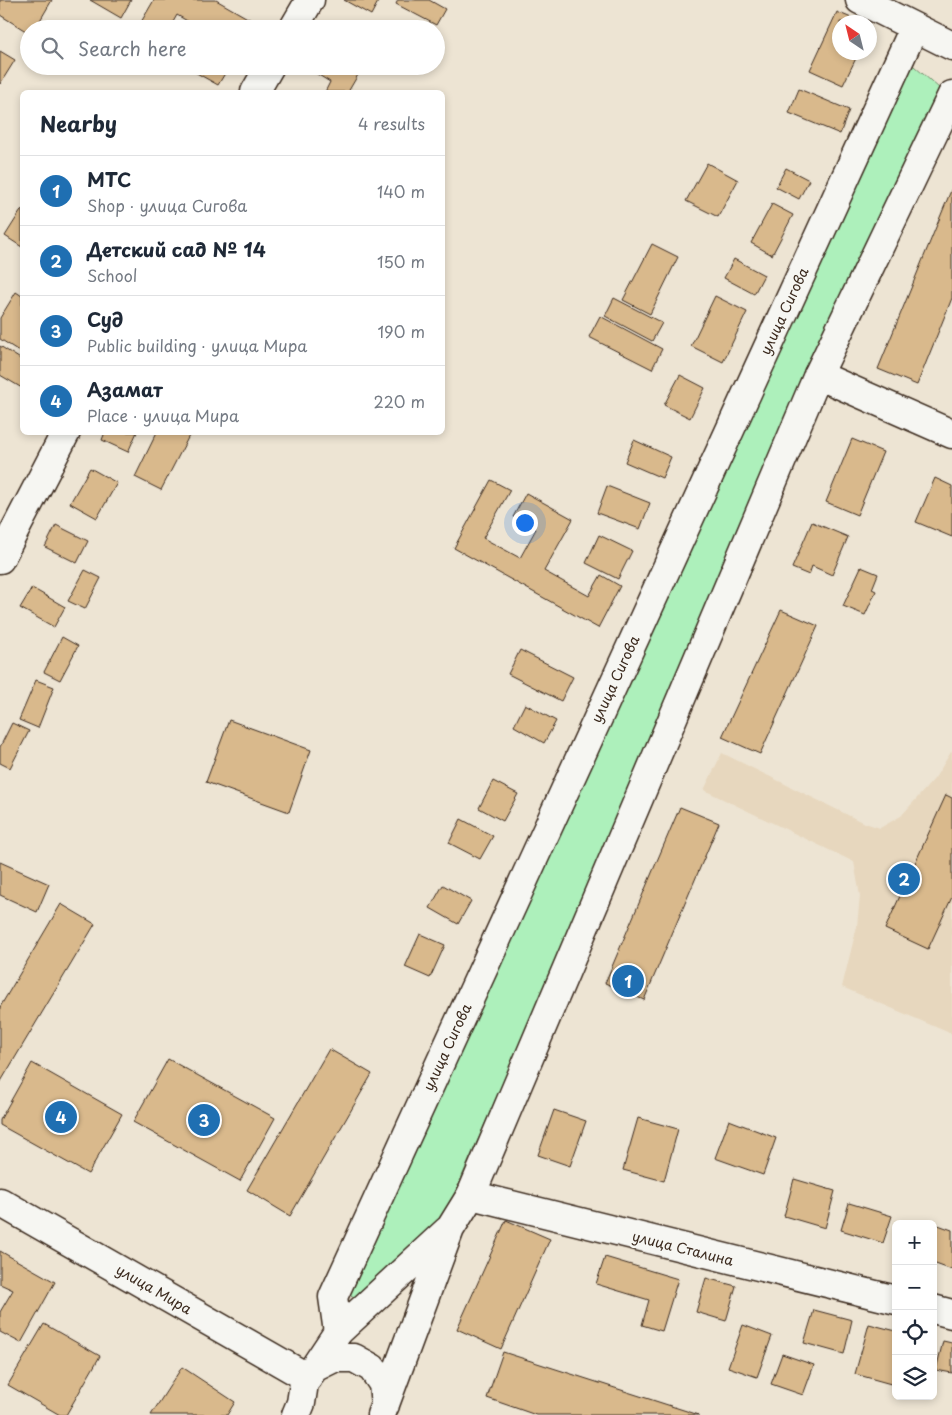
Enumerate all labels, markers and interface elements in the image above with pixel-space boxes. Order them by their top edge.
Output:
north arrow [832,15,877,60]
search box [20,20,445,75]
icon: search [38,34,66,62]
text: Search here [78,34,187,62]
text: Nearby [40,107,117,139]
text: 4 results [358,111,425,135]
text: МТС [87,165,131,193]
text: 1 [52,179,60,203]
text: 140 m [377,179,425,203]
text: Shop · улица Сигова [87,193,247,217]
text: Детский сад № 14 [87,235,266,263]
text: 2 [50,249,62,273]
text: 150 m [377,249,425,273]
text: School [87,263,137,287]
street label: улица Сигова [755,264,814,358]
text: Суд [87,305,123,333]
text: 3 [51,319,61,343]
text: 190 m [377,319,425,343]
text: Public building · улица Мира [87,333,307,357]
text: Азамат [87,375,163,403]
text: 4 [51,389,61,413]
text: 220 m [374,389,425,413]
text: Place · улица Мира [87,403,239,427]
your location [512,510,538,536]
street label: улица Сигова [586,632,645,726]
pin: 2 [888,860,920,898]
pin: 1 [612,962,644,1000]
street label: улица Сигова [418,1000,477,1094]
pin: 4 [45,1098,77,1136]
pin: 3 [188,1101,220,1139]
map controls [892,1220,937,1400]
button: + [892,1220,937,1265]
street label: улица Сталина [630,1225,736,1271]
street label: улица Мира [112,1259,196,1319]
button: − [892,1265,937,1310]
button: locate [892,1310,937,1355]
button: layers [892,1355,937,1400]

